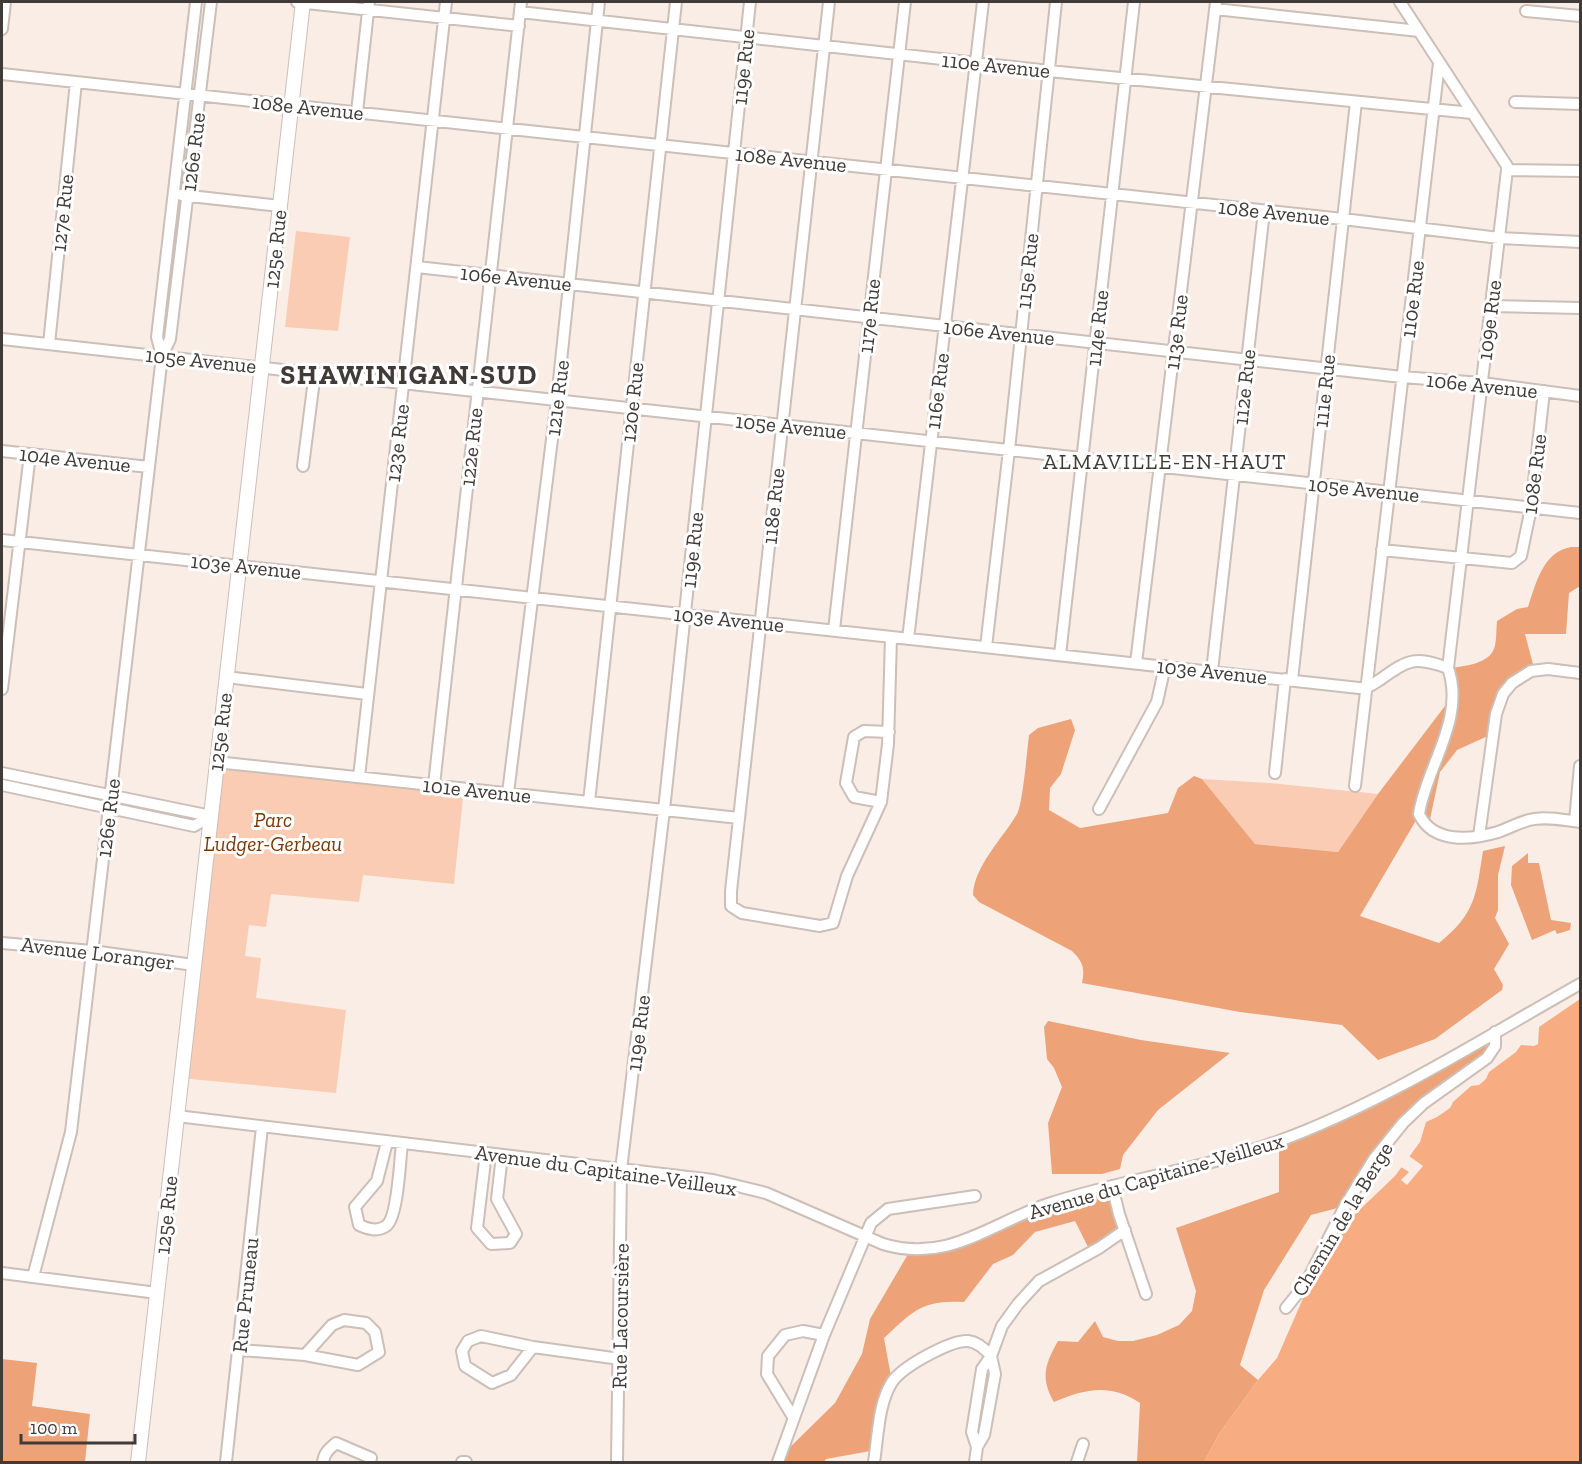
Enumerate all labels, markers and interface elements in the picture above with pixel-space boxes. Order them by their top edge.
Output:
street label: 119e Rue [727,27,759,106]
street label: 110e Avenue [941,47,1052,83]
street label: 108e Avenue [251,89,365,125]
street label: 126e Rue [176,111,210,193]
street label: 108e Avenue [734,141,848,177]
street label: 127e Rue [45,173,79,253]
street label: 108e Avenue [1217,194,1331,230]
street label: 125e Rue [258,208,292,290]
street label: 115e Rue [1011,232,1043,310]
street label: 110e Rue [1395,259,1429,339]
street label: 106e Avenue [459,260,573,296]
street label: 117e Rue [853,277,885,355]
street label: 109e Rue [1472,278,1506,362]
street label: 114e Rue [1081,288,1113,367]
street label: 113e Rue [1159,293,1193,371]
street label: 106e Avenue [942,314,1056,350]
street label: 105e Avenue [144,342,258,378]
street label: 112e Rue [1228,348,1260,426]
street label: 116e Rue [920,351,954,431]
street label: 111e Rue [1308,353,1340,429]
district label: SHAWINIGAN-SUD [280,359,538,391]
street label: 121e Rue [540,359,574,437]
street label: 120e Rue [615,361,649,443]
street label: 106e Avenue [1425,367,1539,403]
street label: 123e Rue [380,402,414,483]
street label: 122e Rue [454,406,488,488]
street label: 105e Avenue [734,408,848,444]
street label: 108e Rue [1517,432,1551,516]
street label: 104e Avenue [18,441,132,477]
district label: ALMAVILLE-EN-HAUT [1043,448,1287,475]
street label: 118e Rue [757,466,789,545]
street label: 105e Avenue [1307,471,1421,507]
street label: 119e Rue [676,510,708,589]
street label: 103e Avenue [189,548,303,584]
street label: 103e Avenue [672,601,786,637]
street label: 103e Avenue [1155,653,1269,689]
street label: 125e Rue [203,691,237,773]
street label: 101e Avenue [422,772,533,808]
street label: 126e Rue [91,777,125,859]
park label: Parc Ludger-Gerbeau [204,807,342,856]
street label: Avenue Loranger [20,931,176,975]
street label: 119e Rue [621,993,655,1073]
street label: Avenue du Capitaine-Veilleux [1026,1128,1286,1224]
street label: Chemin de la Berge [1286,1137,1398,1301]
street label: Avenue du Capitaine-Veilleux [474,1139,739,1201]
street label: 125e Rue [149,1174,183,1256]
street label: Rue Pruneau [227,1236,264,1354]
street label: Rue Lacoursière [606,1243,634,1389]
scale bar [21,1407,135,1445]
text: 100 m [30,1417,78,1439]

